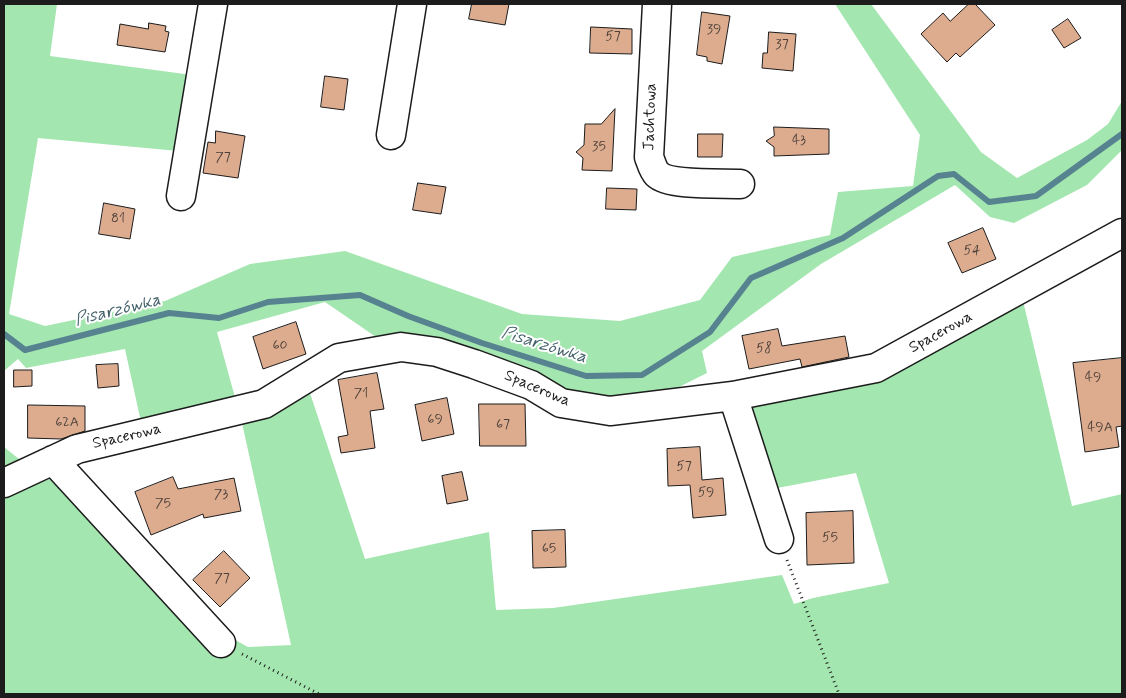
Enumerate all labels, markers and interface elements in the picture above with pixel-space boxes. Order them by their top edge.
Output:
house number: 39 [707,22,721,38]
house number: 57 [605,29,621,45]
house number: 37 [775,37,789,53]
street label: Jachtowa [640,83,662,151]
house number: 43 [792,133,806,149]
house number: 35 [592,139,606,155]
house number: 77 [215,150,231,166]
house number: 81 [111,211,125,227]
house number: 54 [964,243,980,259]
water label: Pisarzówka [73,290,163,332]
street label: Spacerowa [906,308,976,358]
water label: Pisarzówka [499,323,589,369]
house number: 60 [272,338,288,354]
house number: 58 [756,341,772,357]
street label: Spacerowa [501,367,573,411]
house number: 49 [1085,370,1101,386]
house number: 71 [354,386,368,402]
house number: 69 [427,412,443,428]
house number: 62A [55,415,79,431]
house number: 67 [496,417,510,433]
street label: Spacerowa [91,420,163,454]
house number: 49A [1087,420,1113,436]
house number: 57 [676,459,692,475]
house number: 59 [698,485,714,501]
house number: 73 [214,487,228,503]
house number: 75 [155,496,171,512]
house number: 55 [822,530,838,546]
house number: 65 [542,541,556,557]
house number: 77 [214,571,230,587]

